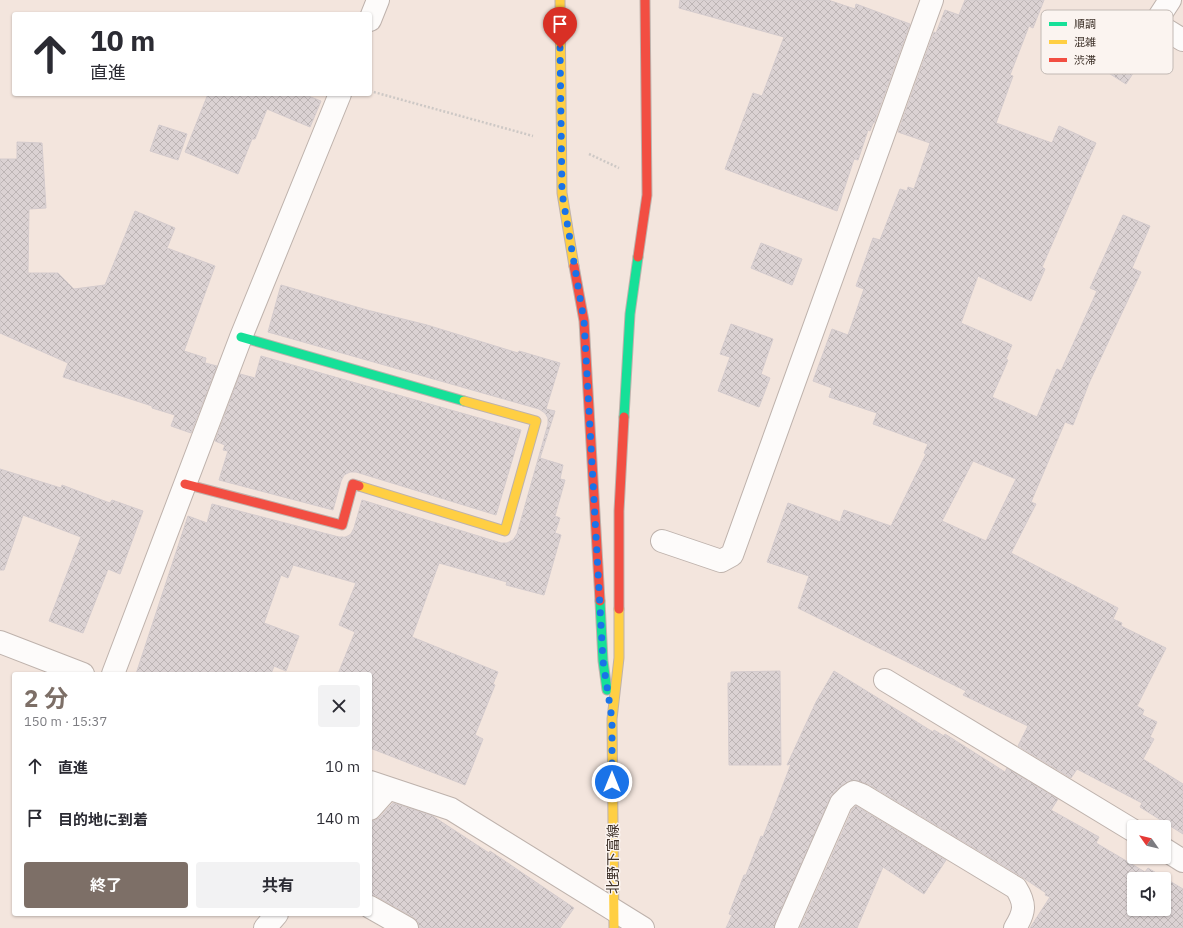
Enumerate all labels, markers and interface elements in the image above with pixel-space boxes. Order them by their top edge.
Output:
pin [543,7.0,577,48]
legend [1041,10,1173,74]
icon: arrive [549,13,571,35]
text: 順調 [1074,17,1096,31]
text: 10 m [90,22,155,59]
icon: ahead [24,28,76,80]
text: 混雑 [1074,35,1096,49]
text: 渋滞 [1074,53,1096,67]
text: 直進 [90,61,126,84]
text: 2 分 [24,682,68,714]
button: close [318,685,360,727]
text: 150 m · 15:37 [24,713,107,730]
icon: ahead [24,755,46,777]
text: 10 m [325,757,360,776]
text: 直進 [58,758,88,777]
position arrow [591,761,633,803]
icon: arrive [24,807,46,829]
text: 140 m [316,809,360,828]
text: 目的地に到着 [58,810,148,829]
north arrow [1127,820,1171,864]
map controls [1127,820,1171,916]
street label: 北野下富線 [604,824,622,894]
button: 終了 [24,862,188,908]
button: 共有 [196,862,360,908]
button: sound [1127,872,1171,916]

